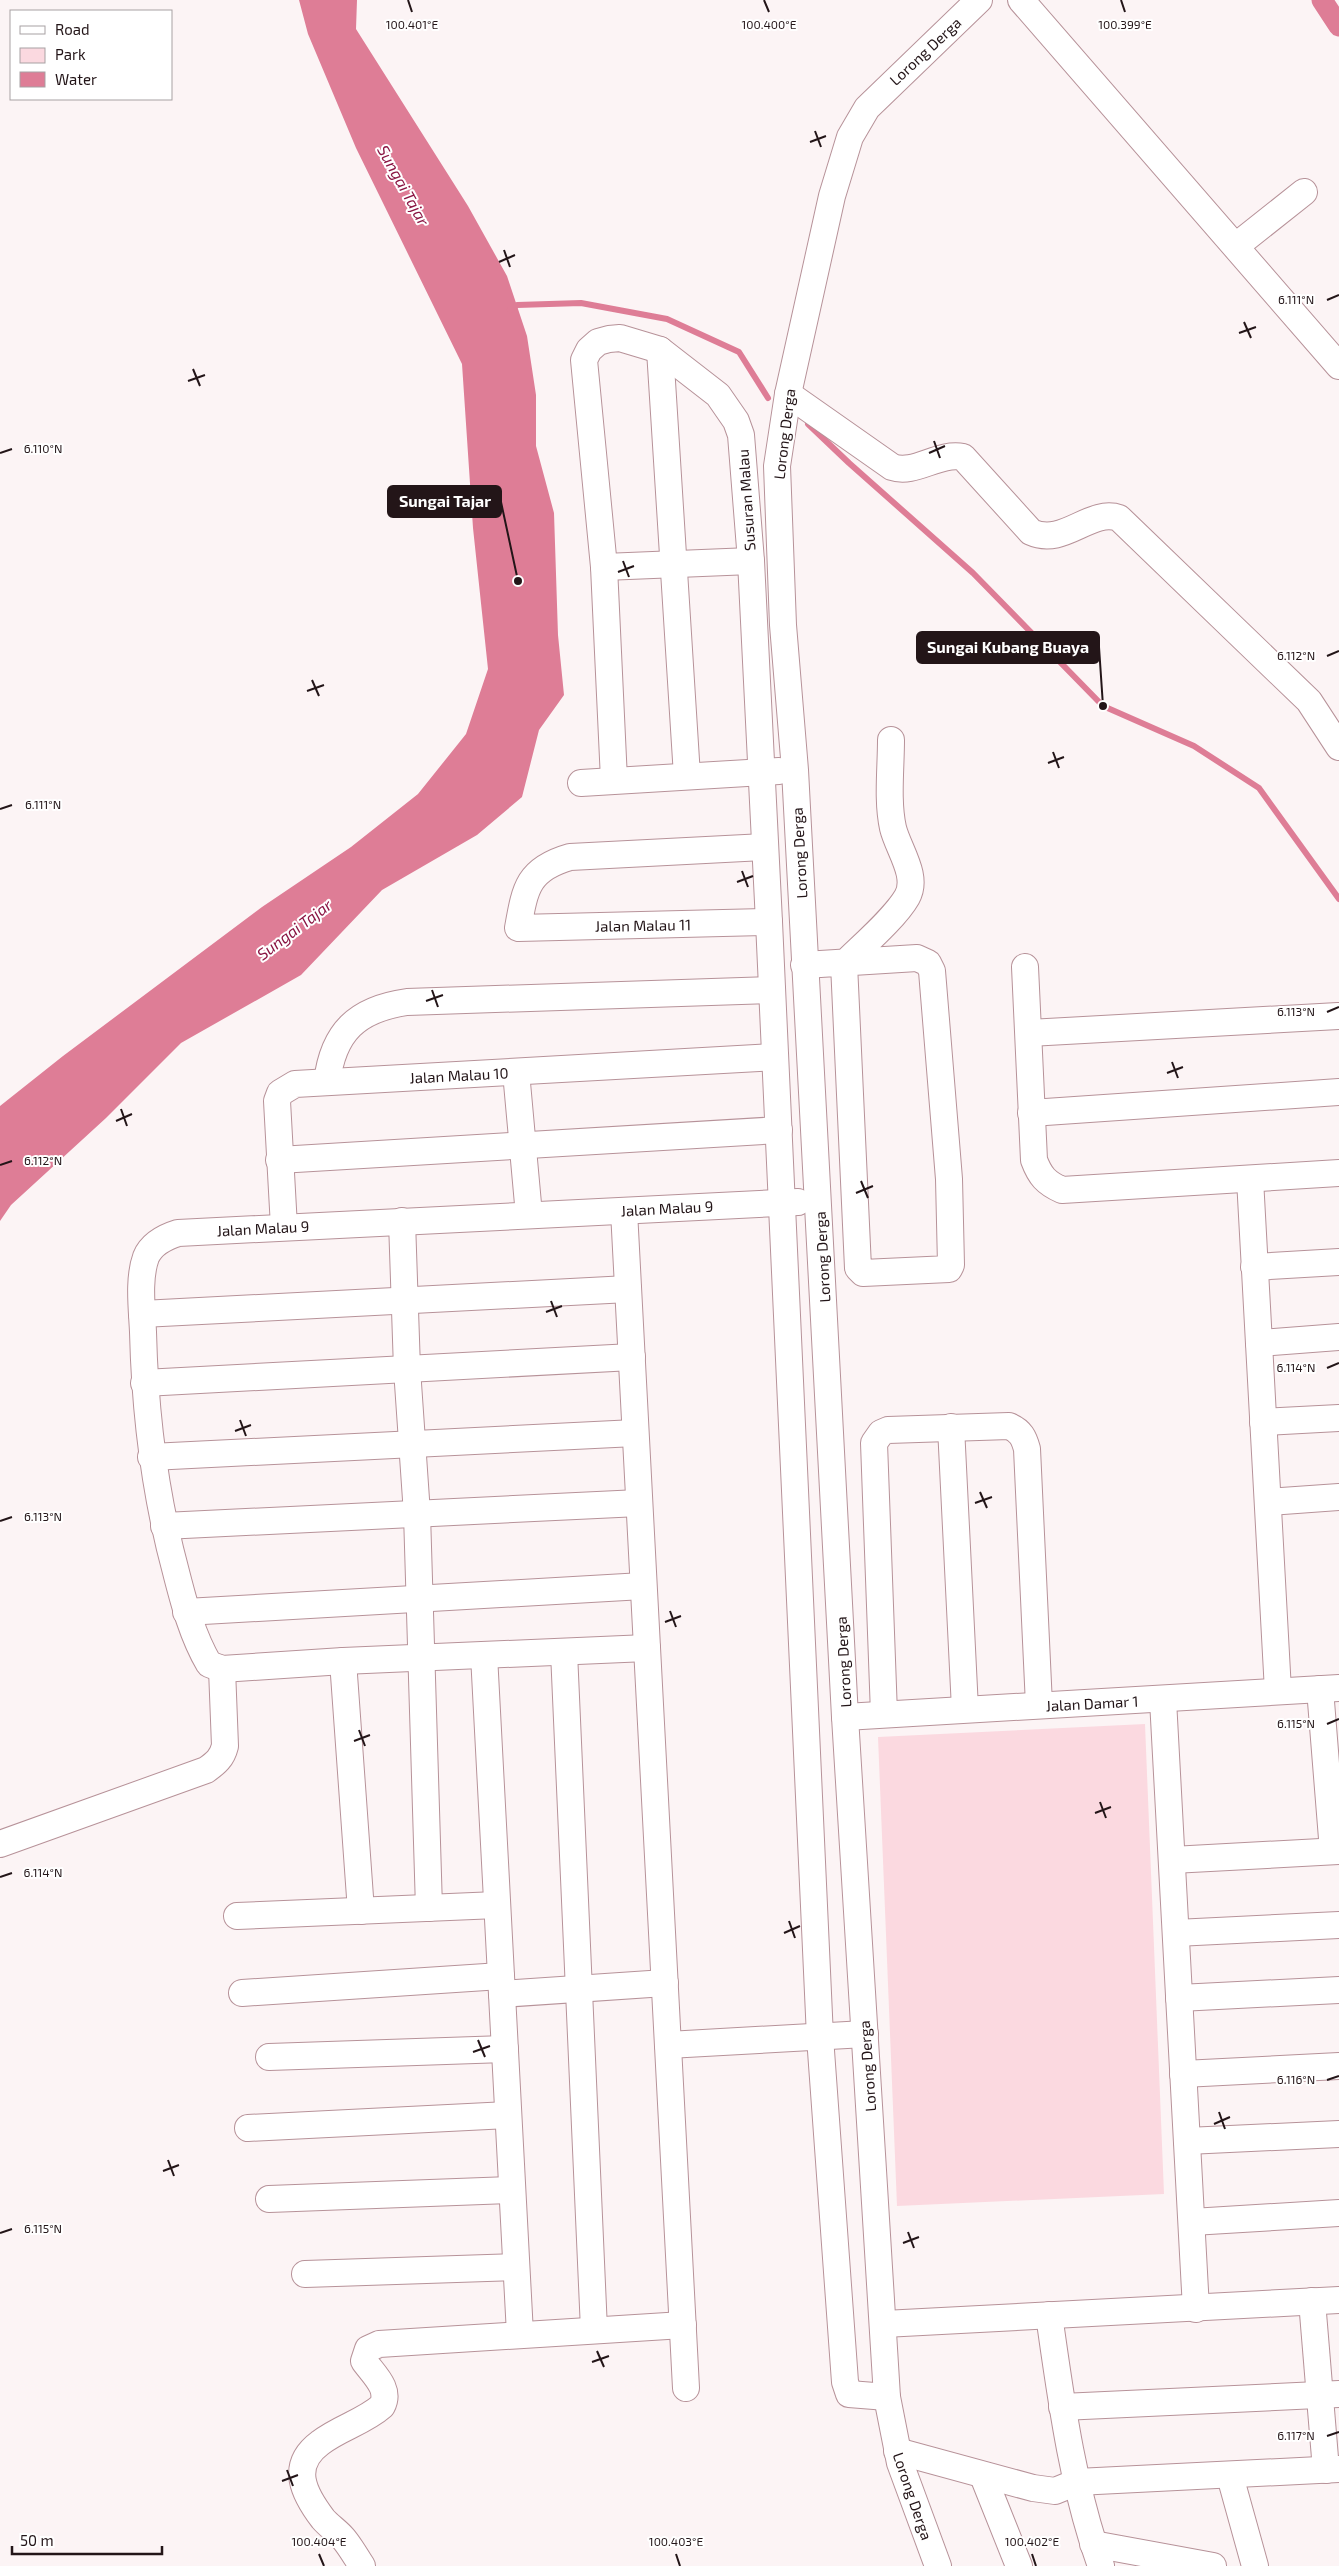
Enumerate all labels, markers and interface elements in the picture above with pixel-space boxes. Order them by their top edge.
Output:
legend [10,10,172,100]
street label: Lorong Derga [885,13,965,89]
text: 100.401°E [386,17,438,31]
text: 100.400°E [742,17,797,31]
text: 100.399°E [1098,17,1152,31]
text: Road [55,20,90,38]
text: Park [55,45,86,63]
text: Water [55,70,97,88]
water label: Sungai Tajar [373,142,434,230]
text: 6.111°N [1278,292,1314,306]
street label: Lorong Derga [769,388,799,480]
text: 6.110°N [24,441,62,455]
street label: Susuran Malau [733,448,759,552]
callout: Sungai Tajar [388,486,501,517]
text: Sungai Tajar [399,491,491,510]
callout: Sungai Kubang Buaya [917,632,1099,663]
text: Sungai Kubang Buaya [927,637,1089,657]
text: 6.112°N [1277,648,1315,662]
text: 6.111°N [25,797,61,811]
street label: Lorong Derga [788,807,810,899]
water label: Sungai Tajar [253,894,336,964]
street label: Jalan Malau 11 [595,915,691,935]
text: 6.113°N [1277,1004,1315,1018]
street label: Jalan Malau 10 [409,1063,509,1087]
text: 6.112°N [24,1153,62,1167]
street label: Jalan Malau 9 [620,1197,714,1219]
street label: Lorong Derga [811,1211,833,1303]
street label: Jalan Malau 9 [216,1217,310,1239]
text: 6.114°N [1277,1360,1315,1374]
text: 6.113°N [24,1509,62,1523]
street label: Lorong Derga [832,1616,854,1708]
street label: Jalan Damar 1 [1045,1692,1139,1714]
text: 6.115°N [1277,1716,1315,1730]
text: 6.114°N [24,1865,62,1879]
street label: Lorong Derga [855,2020,879,2112]
text: 6.116°N [1277,2072,1315,2086]
text: 6.115°N [24,2221,62,2235]
text: 6.117°N [1277,2428,1315,2442]
street label: Lorong Derga [890,2450,936,2542]
scale bar [12,2524,162,2556]
text: 50 m [20,2531,54,2549]
text: 100.404°E [292,2534,347,2548]
text: 100.403°E [649,2534,703,2548]
text: 100.402°E [1005,2534,1059,2548]

